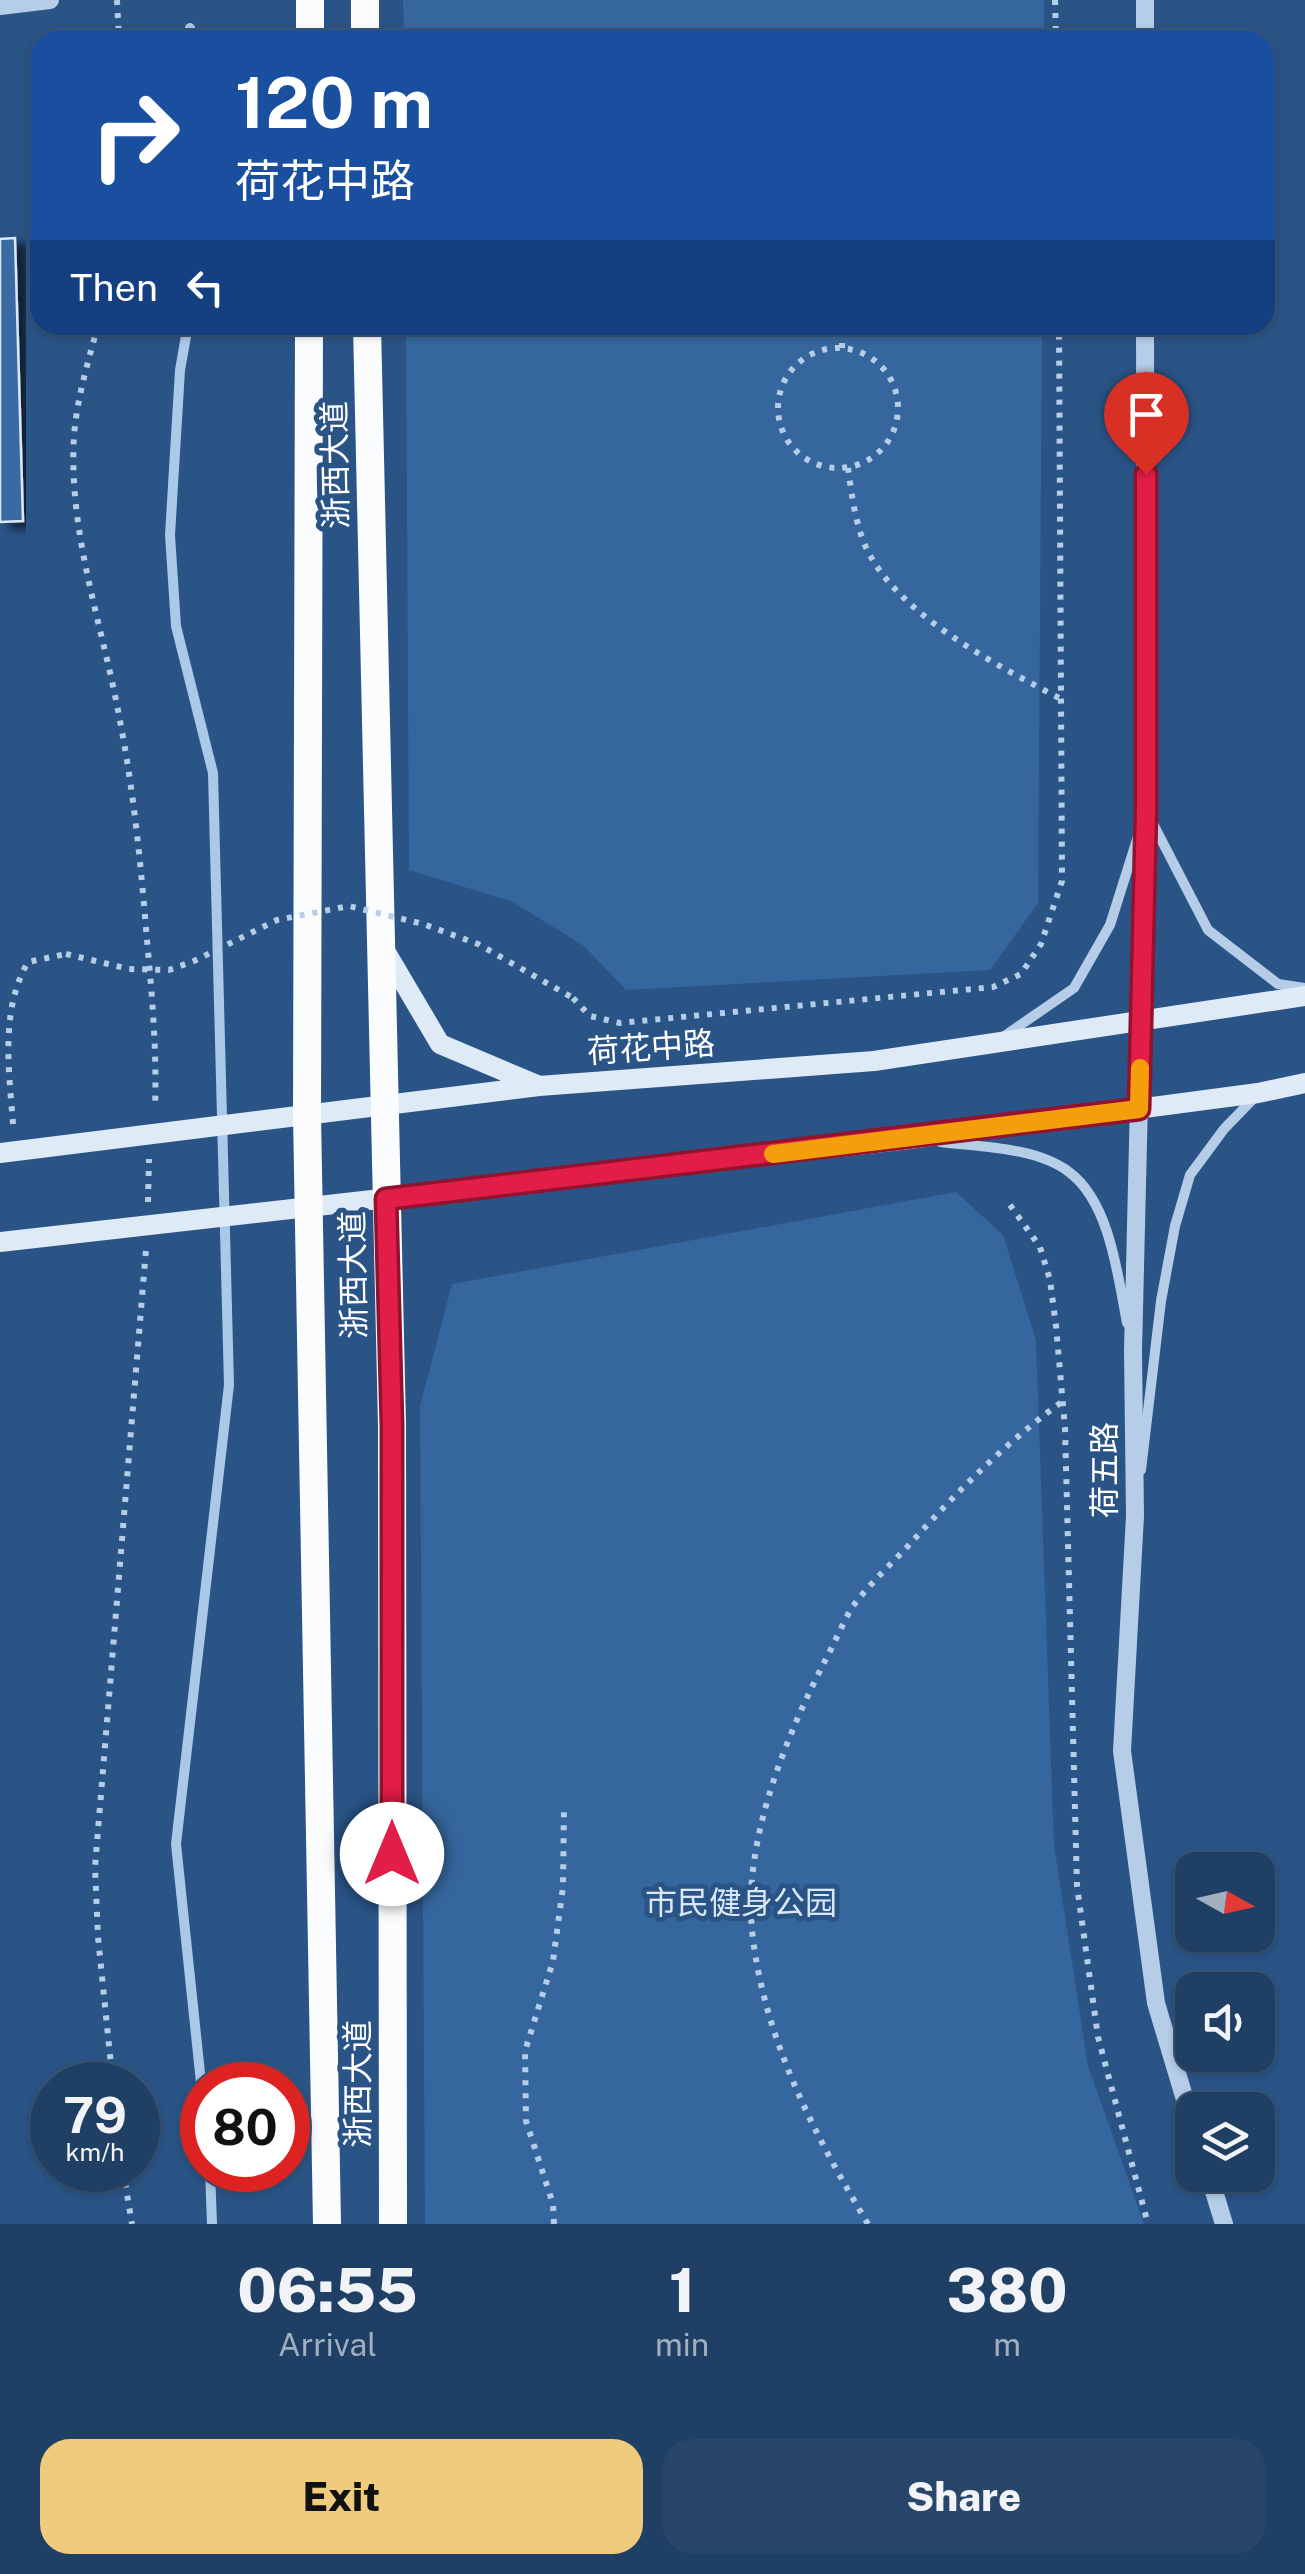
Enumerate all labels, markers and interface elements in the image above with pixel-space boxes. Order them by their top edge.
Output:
text: 120 m [235,61,433,144]
icon: right [70,70,200,200]
text: 荷花中路 [235,154,415,207]
icon: left [178,260,233,315]
text: Then [70,265,158,310]
pin [1104,372,1189,475]
icon: arrive [1119,387,1174,442]
street label: 浙西大道 [315,401,355,529]
street label: 荷花中路 [586,1024,716,1070]
street label: 浙西大道 [333,1211,373,1339]
street label: 荷五路 [1086,1422,1123,1518]
position arrow [340,1802,444,1906]
north arrow [1175,1852,1275,1952]
map controls [1175,1852,1275,2192]
park label: 市民健身公园 [645,1884,837,1921]
button: sound [1175,1972,1275,2072]
street label: 浙西大道 [339,2020,376,2148]
speed limit sign: 80 [180,2062,310,2192]
text: 79 [63,2085,127,2144]
button: layers [1175,2092,1275,2192]
text: km/h [66,2137,124,2167]
text: 06:55 [237,2255,418,2326]
text: 1 [669,2255,695,2326]
text: 380 [947,2255,1068,2326]
text: Arrival [278,2326,377,2363]
text: min [655,2326,709,2363]
text: m [993,2326,1021,2363]
button: Exit [40,2439,643,2554]
button: Share [663,2439,1265,2554]

